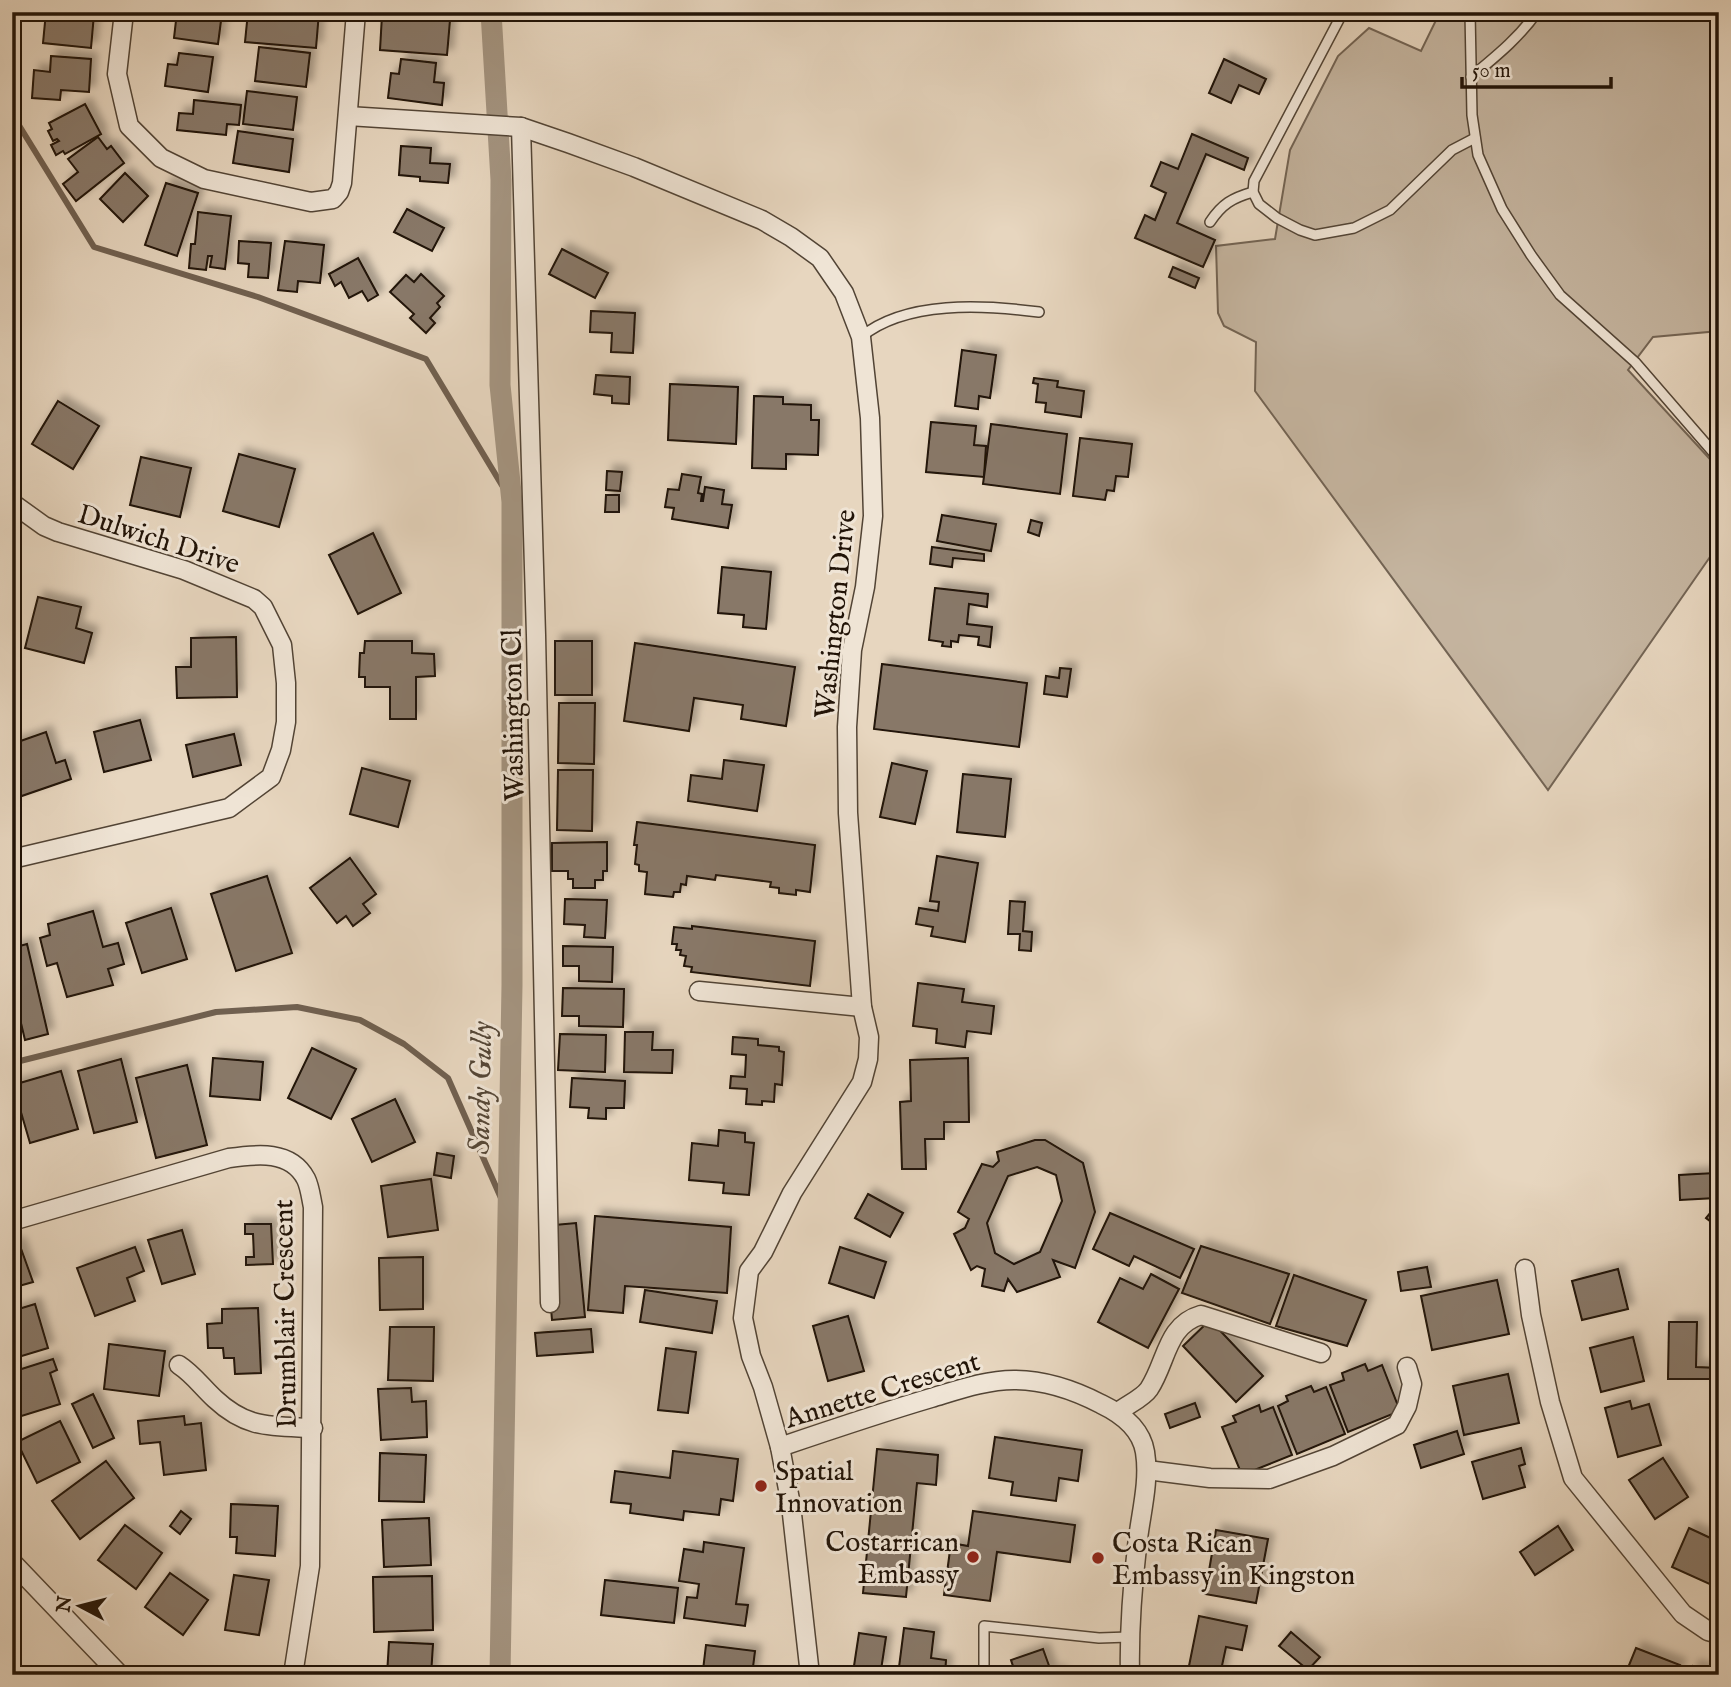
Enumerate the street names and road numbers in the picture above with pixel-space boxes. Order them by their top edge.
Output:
street label: Dulwich Drive [73,498,244,583]
street label: Washington Drive [808,508,865,721]
street label: Washington Cl [495,628,534,802]
street label: Drumblair Crescent [267,1199,306,1429]
street label: Annette Crescent [780,1345,985,1438]

